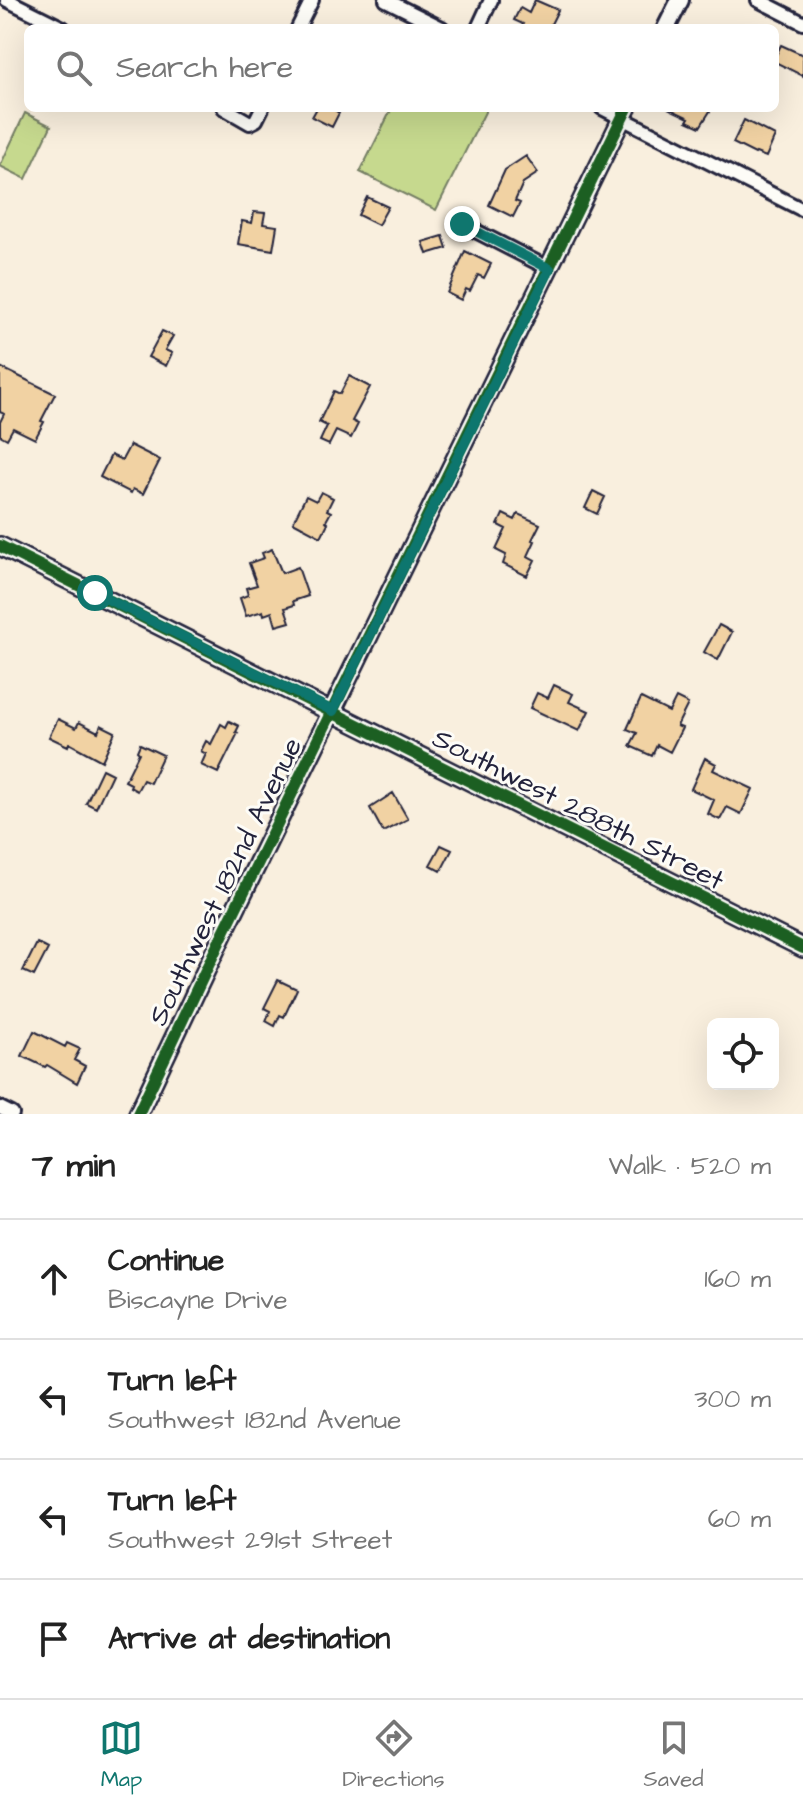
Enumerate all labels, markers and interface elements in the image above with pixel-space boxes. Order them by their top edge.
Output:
search box [24,24,779,112]
icon: search [52,46,96,90]
text: Search here [116,47,293,89]
route end [444,206,480,242]
route start [77,575,113,611]
street label: Southwest 288th Street [426,719,732,900]
street label: Southwest 182nd Avenue [139,731,312,1032]
map controls [707,1018,779,1090]
button: locate [707,1018,779,1090]
text: 7 min [32,1142,115,1190]
text: Walk · 520 m [608,1148,771,1184]
text: Continue [108,1240,224,1282]
icon: ahead [32,1257,76,1301]
text: 160 m [704,1261,771,1297]
text: Biscayne Drive [108,1282,288,1318]
text: Turn left [108,1360,236,1402]
icon: left [32,1377,76,1421]
text: 300 m [694,1381,771,1417]
text: Southwest 182nd Avenue [108,1402,401,1438]
text: Turn left [108,1480,236,1522]
icon: left [32,1497,76,1541]
text: 60 m [708,1501,771,1537]
text: Southwest 291st Street [108,1522,392,1558]
icon: arrive [32,1617,76,1661]
text: Arrive at destination [108,1618,390,1660]
tab: Map [99,1716,143,1795]
tab: Directions [342,1716,445,1795]
tab: Saved [644,1716,704,1795]

